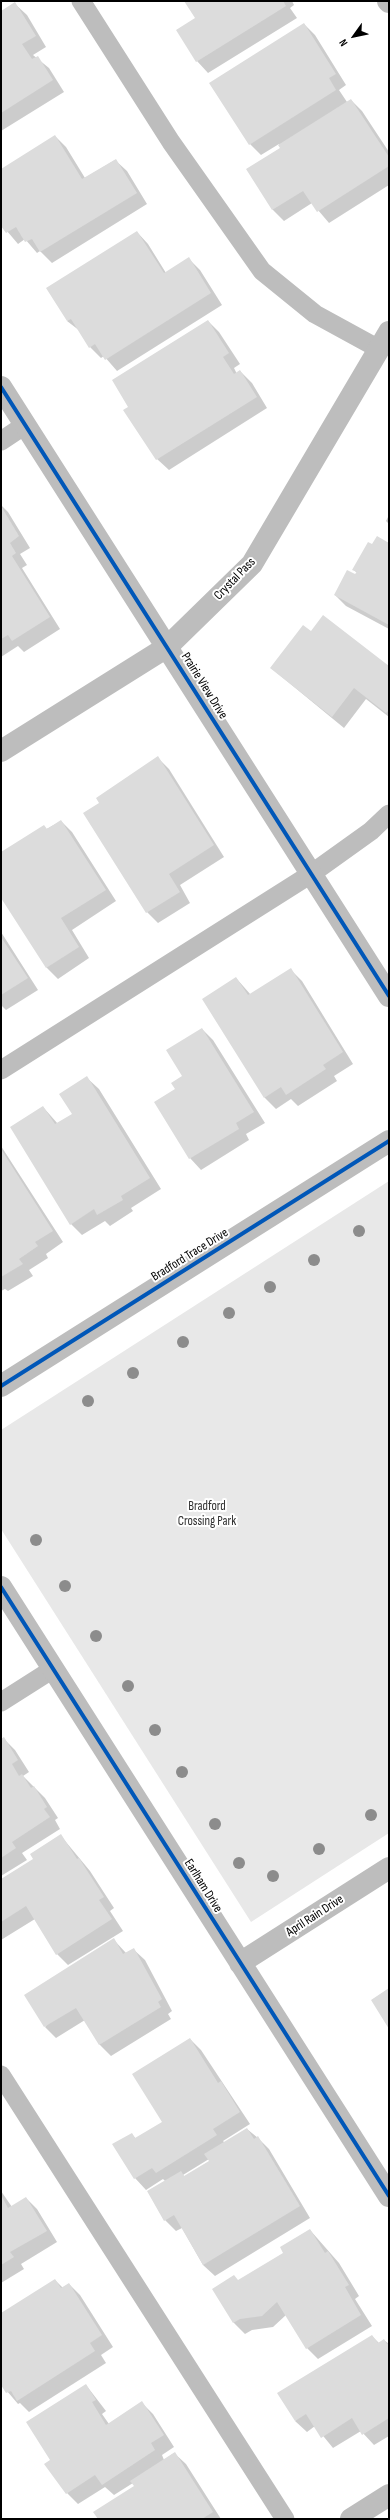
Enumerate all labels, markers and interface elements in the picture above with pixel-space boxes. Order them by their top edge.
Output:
north arrow [334,16,374,56]
text: N [336,37,351,49]
street label: Crystal Pass [211,555,259,603]
street label: Prairie View Drive [177,650,231,722]
street label: Bradford Trace Drive [149,1225,231,1285]
park label: Bradford Crossing Park [178,1499,236,1530]
street label: Earlham Drive [180,1856,226,1916]
street label: April Rain Drive [283,1892,347,1940]

